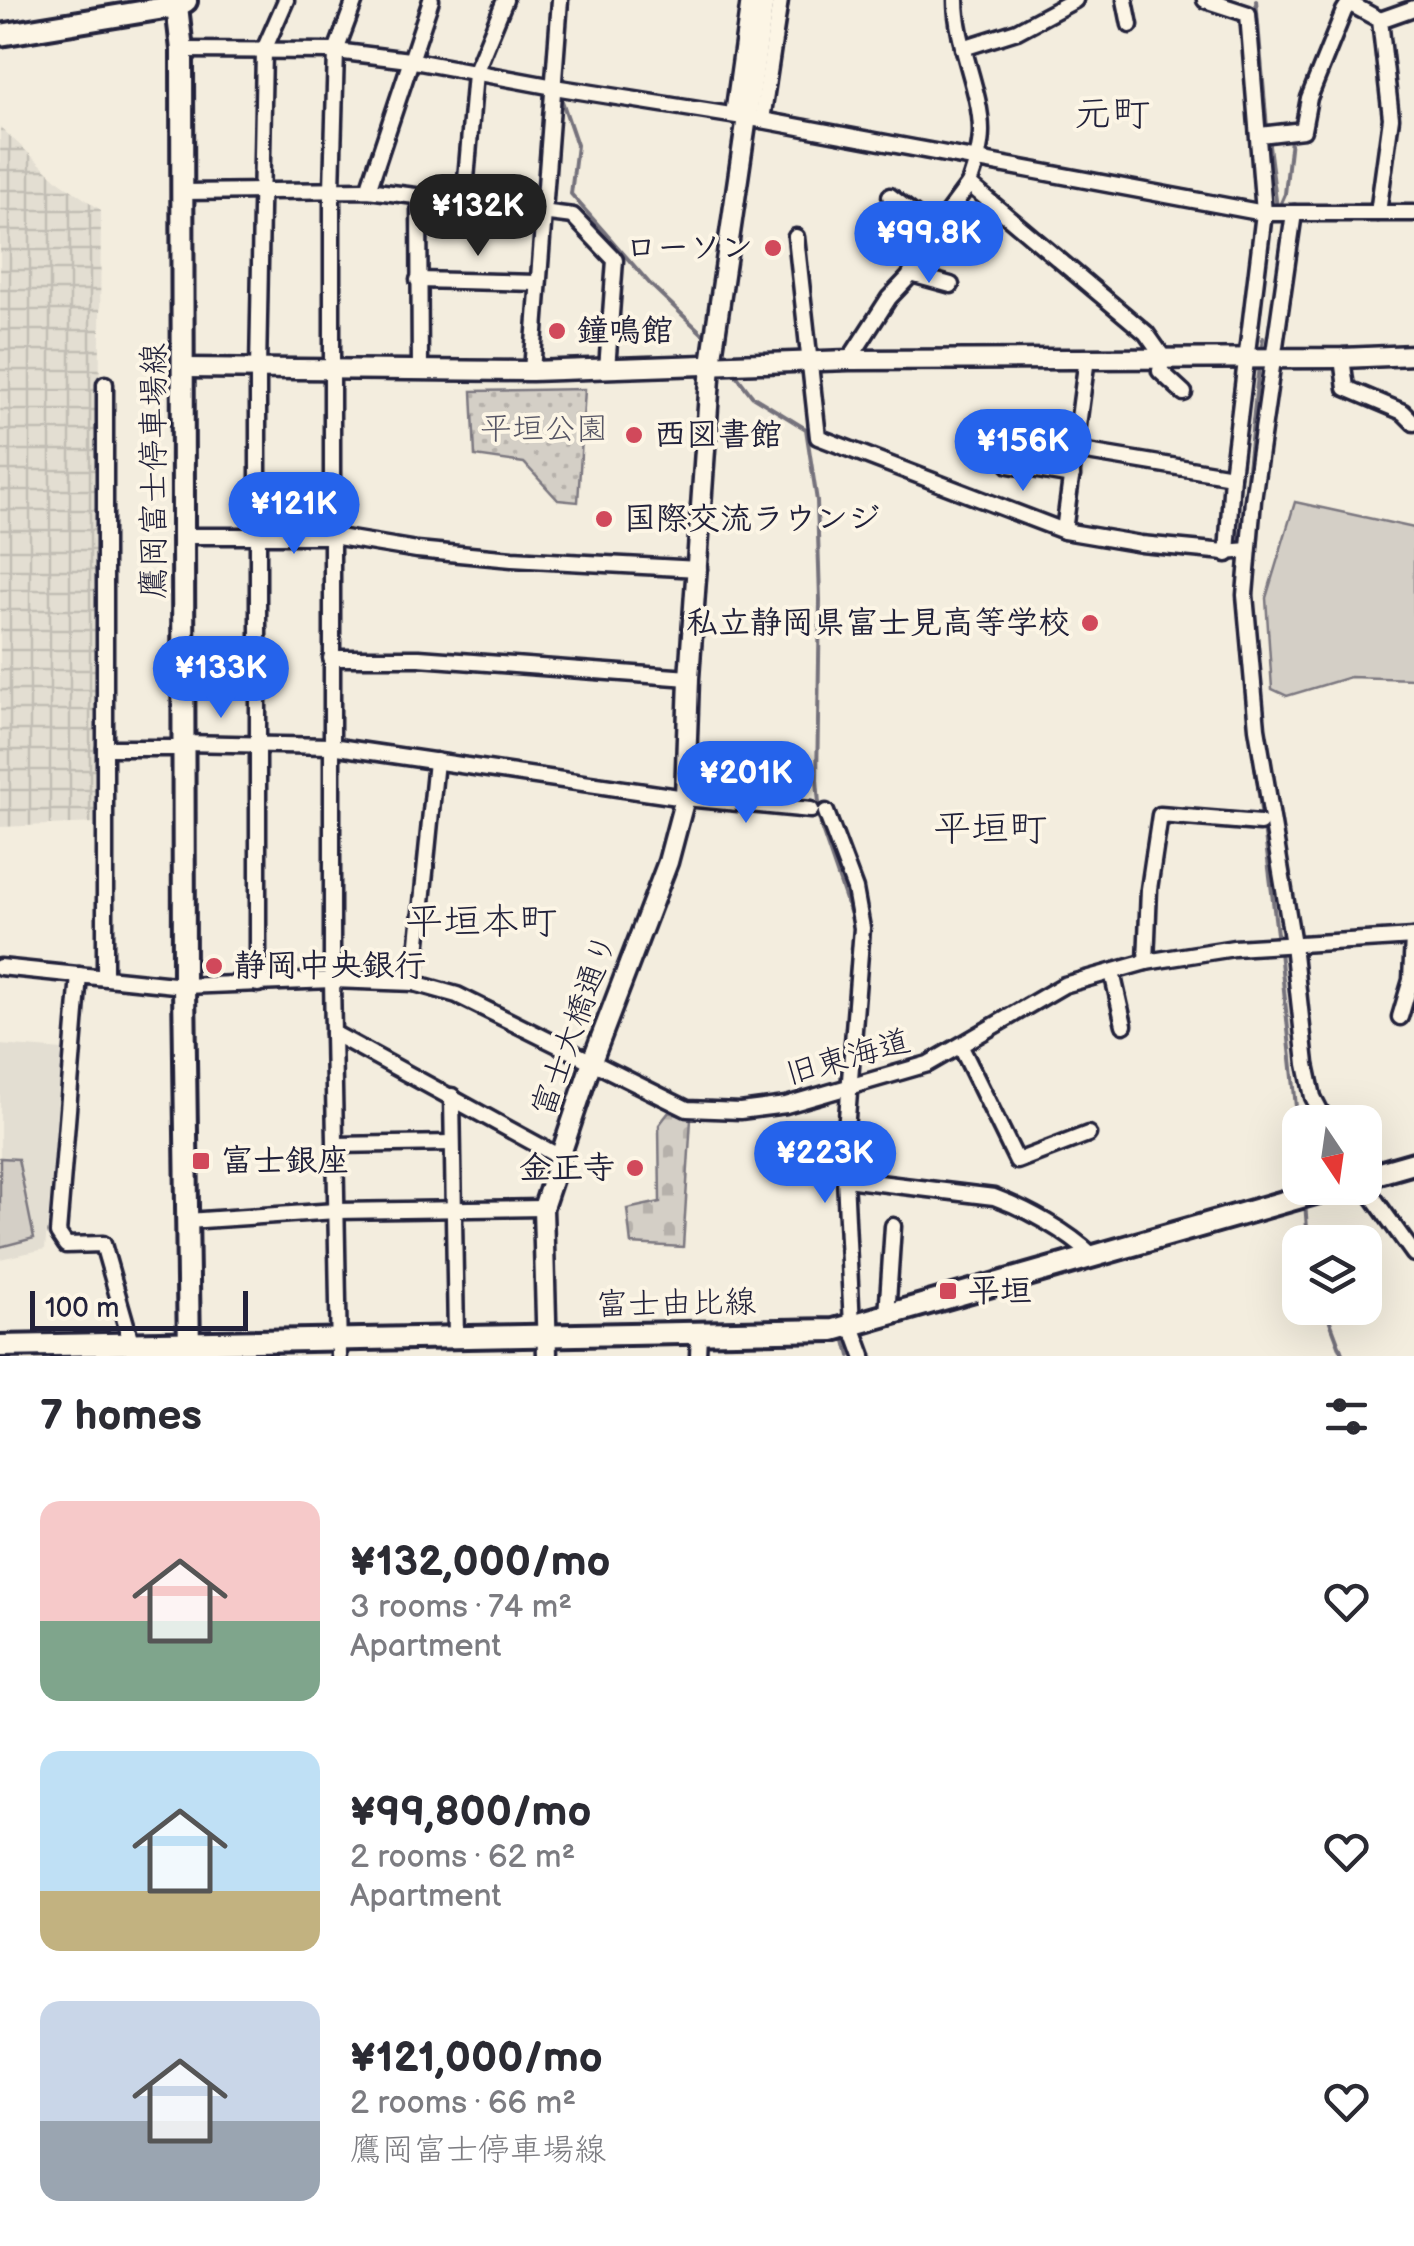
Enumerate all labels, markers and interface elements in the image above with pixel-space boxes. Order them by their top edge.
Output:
district label: 元町 [1074,92,1150,137]
pin: ¥132K [408,174,548,259]
text: ¥132K [432,187,524,226]
pin: ¥99.8K [848,201,1010,286]
text: ¥99.8K [876,214,982,253]
place label: ローソン [625,229,753,268]
marker: ローソン [762,237,784,259]
place label: 鐘鳴館 [577,312,673,351]
marker: 鐘鳴館 [546,320,568,342]
street label: 鷹岡富士停車場線 [135,343,174,599]
pin: ¥156K [953,409,1093,494]
park label: 平垣公園 [480,410,608,449]
place label: 西図書館 [654,416,782,455]
text: ¥156K [977,422,1069,461]
marker: 西図書館 [623,424,645,446]
pin: ¥121K [224,472,364,557]
text: ¥121K [251,485,337,524]
place label: 国際交流ラウンジ [624,500,880,539]
marker: 国際交流ラウンジ [593,508,615,530]
place label: 私立静岡県富士見高等学校 [686,604,1070,643]
marker: 私立静岡県富士見高等学校 [1079,612,1101,634]
pin: ¥133K [151,636,291,721]
text: ¥133K [175,649,267,688]
pin: ¥201K [676,741,816,826]
text: ¥201K [699,754,793,793]
district label: 平垣町 [933,807,1047,852]
district label: 平垣本町 [405,900,557,945]
street label: 富士大橋通り [524,928,626,1122]
place label: 静岡中央銀行 [234,947,426,986]
marker: 静岡中央銀行 [203,955,225,977]
street label: 旧東海道 [781,1022,915,1094]
north arrow [1282,1105,1382,1205]
map controls [1282,1105,1382,1325]
pin: ¥223K [755,1121,895,1206]
text: ¥223K [776,1134,874,1173]
place label: 富士銀座 [221,1142,349,1181]
place label: 金正寺 [519,1149,615,1188]
marker: 富士銀座 [190,1150,212,1172]
marker: 金正寺 [624,1157,646,1179]
button: layers [1282,1225,1382,1325]
place label: 平垣 [968,1272,1032,1311]
marker: 平垣 [937,1280,959,1302]
street label: 富士由比線 [596,1283,756,1325]
scale bar [30,1286,248,1330]
text: 100 m [45,1292,119,1325]
icon: filters [1319,1389,1374,1444]
text: 7 homes [40,1391,202,1442]
text: ¥132,000/mo [350,1537,610,1588]
icon: home [120,1541,240,1661]
icon: heart [1319,1574,1374,1629]
text: 3 rooms · 74 m² [350,1588,572,1627]
text: Apartment [350,1627,501,1666]
text: ¥99,800/mo [350,1787,591,1838]
icon: home [120,1791,240,1911]
icon: heart [1319,1824,1374,1879]
text: 2 rooms · 62 m² [350,1838,575,1877]
text: Apartment [350,1877,501,1916]
text: ¥121,000/mo [350,2033,603,2084]
icon: home [120,2041,240,2161]
icon: heart [1319,2074,1374,2129]
text: 2 rooms · 66 m² [350,2084,576,2123]
text: 鷹岡富士停車場線 [350,2131,606,2170]

